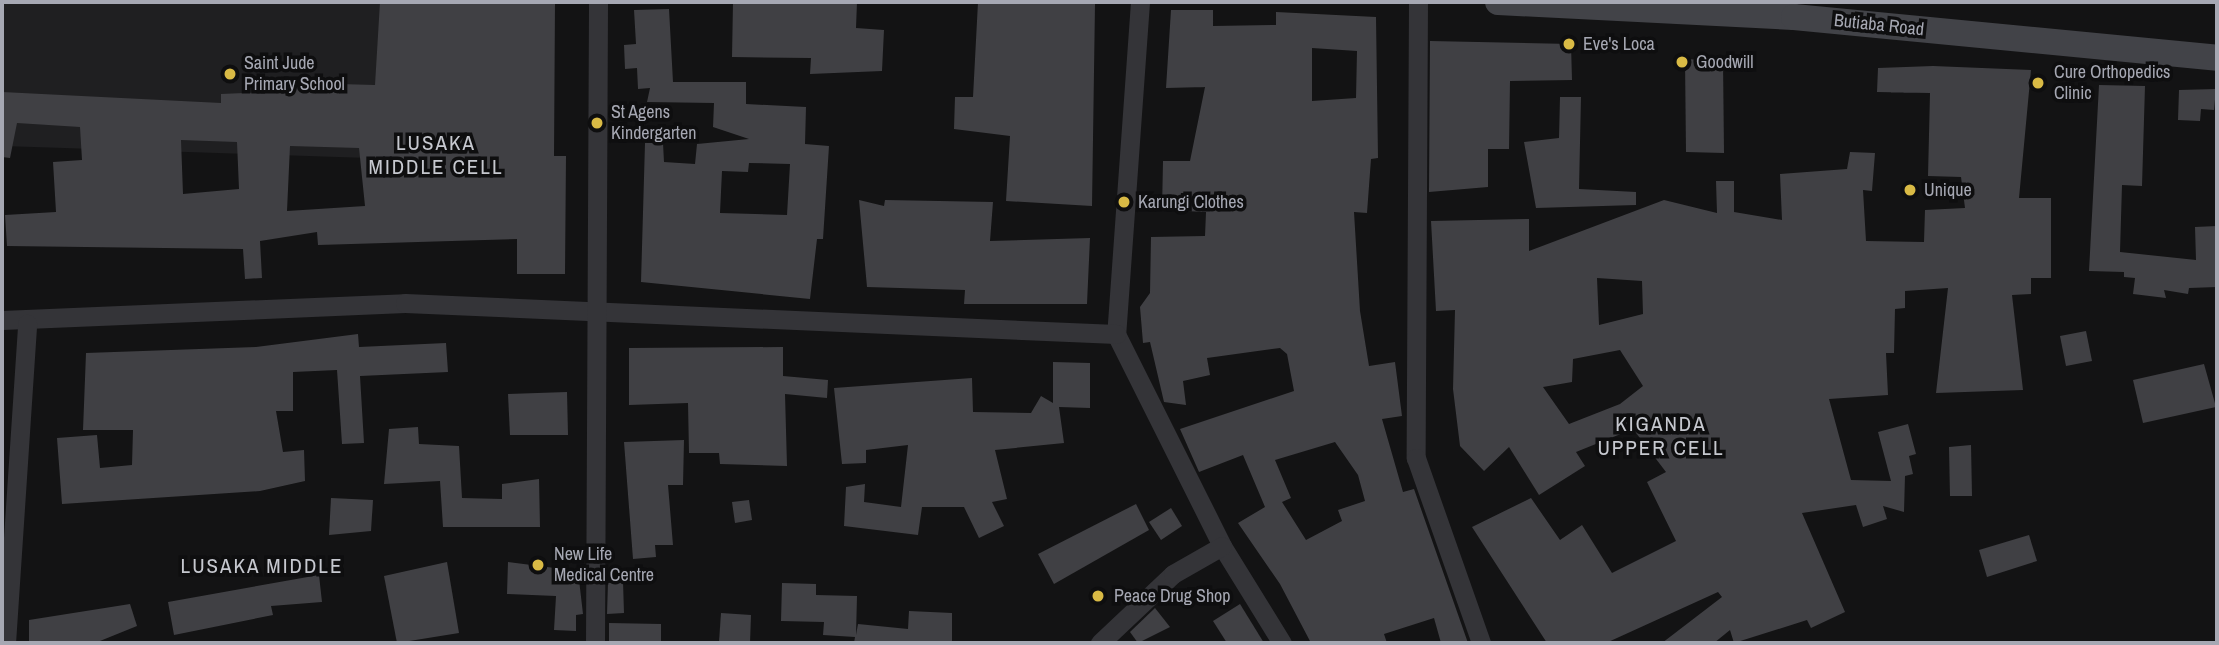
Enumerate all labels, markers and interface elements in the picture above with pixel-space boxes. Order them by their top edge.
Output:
street label: Butiaba Road [1833,10,1925,40]
place label: Eve's Loca [1583,33,1655,55]
marker: Eve's Loca [1561,36,1577,52]
place label: Goodwill [1696,51,1753,73]
place label: Saint Jude Primary School [244,53,345,96]
marker: Goodwill [1674,54,1690,70]
place label: Cure Orthopedics Clinic [2054,62,2170,104]
marker: Saint Jude Primary School [222,66,238,82]
marker: Cure Orthopedics Clinic [2028,73,2048,93]
place label: St Agens Kindergarten [611,102,696,144]
marker: St Agens Kindergarten [589,115,605,131]
district label: LUSAKA MIDDLE CELL [370,130,502,180]
place label: Unique [1924,179,1972,201]
marker: Unique [1902,182,1918,198]
place label: Karungi Clothes [1138,191,1244,213]
marker: Karungi Clothes [1116,194,1132,210]
district label: KIGANDA UPPER CELL [1599,411,1723,461]
place label: New Life Medical Centre [554,544,654,586]
district label: LUSAKA MIDDLE [182,553,342,579]
marker: New Life Medical Centre [528,555,548,575]
place label: Peace Drug Shop [1114,585,1231,607]
marker: Peace Drug Shop [1088,586,1108,606]

